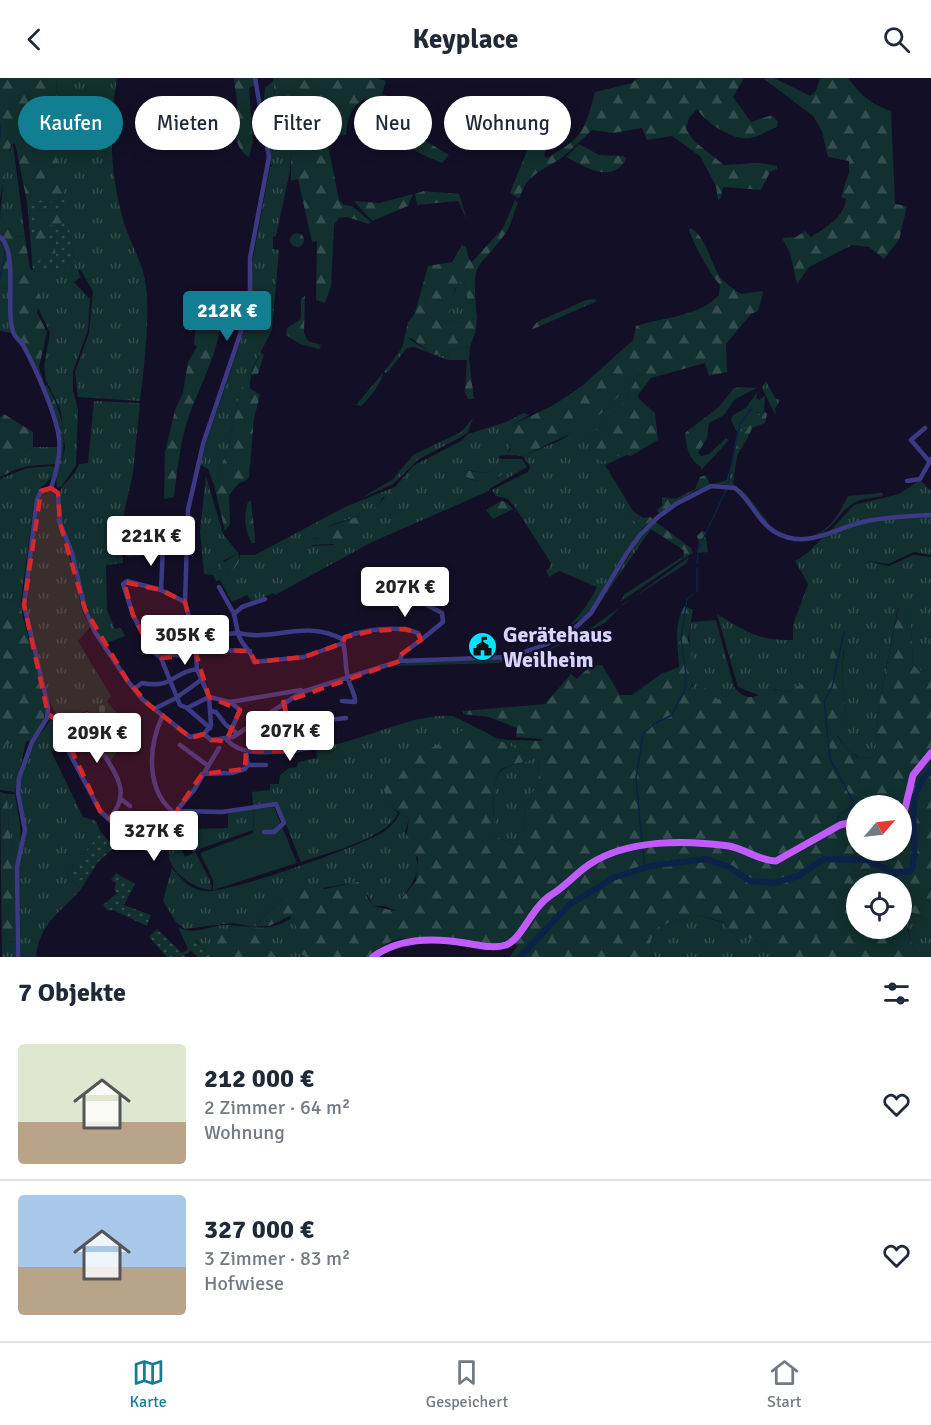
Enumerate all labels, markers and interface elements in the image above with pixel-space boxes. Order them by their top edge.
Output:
icon: back [18,23,51,56]
text: Keyplace [413,23,518,56]
icon: search [880,23,913,56]
chip: Kaufen [18,96,123,150]
chip: Mieten [135,96,240,150]
chip: Filter [252,96,342,150]
chip: Neu [354,96,432,150]
chip: Wohnung [444,96,571,150]
pin: 212K € [178,291,276,342]
text: 212K € [197,298,257,323]
pin: 221K € [102,516,200,567]
text: 221K € [121,523,181,548]
pin: 207K € [356,567,454,618]
text: 207K € [375,574,435,599]
pin: 305K € [136,615,234,666]
place label: Gerätehaus Weilheim [503,621,612,673]
text: 305K € [155,622,215,647]
public building icon: Gerätehaus Weilheim [466,631,498,663]
pin: 207K € [241,711,339,762]
pin: 209K € [48,713,146,764]
text: 207K € [260,718,320,743]
text: 209K € [67,720,127,745]
north arrow [846,795,912,861]
map controls [846,795,912,939]
pin: 327K € [105,811,203,862]
text: 327K € [124,818,184,843]
button: locate [846,873,912,939]
text: 7 Objekte [18,977,126,1009]
icon: filters [880,977,913,1010]
text: 212 000 € [204,1063,314,1095]
icon: home [66,1068,138,1140]
icon: heart [880,1088,913,1121]
text: 2 Zimmer · 64 m² [204,1095,350,1120]
text: Wohnung [204,1120,285,1145]
text: 327 000 € [204,1214,314,1246]
icon: home [66,1219,138,1291]
icon: heart [880,1239,913,1272]
text: 3 Zimmer · 83 m² [204,1246,350,1271]
text: Hofwiese [204,1271,284,1296]
tab: Karte [130,1356,167,1412]
tab: Gespeichert [426,1356,508,1412]
tab: Start [767,1356,801,1412]

